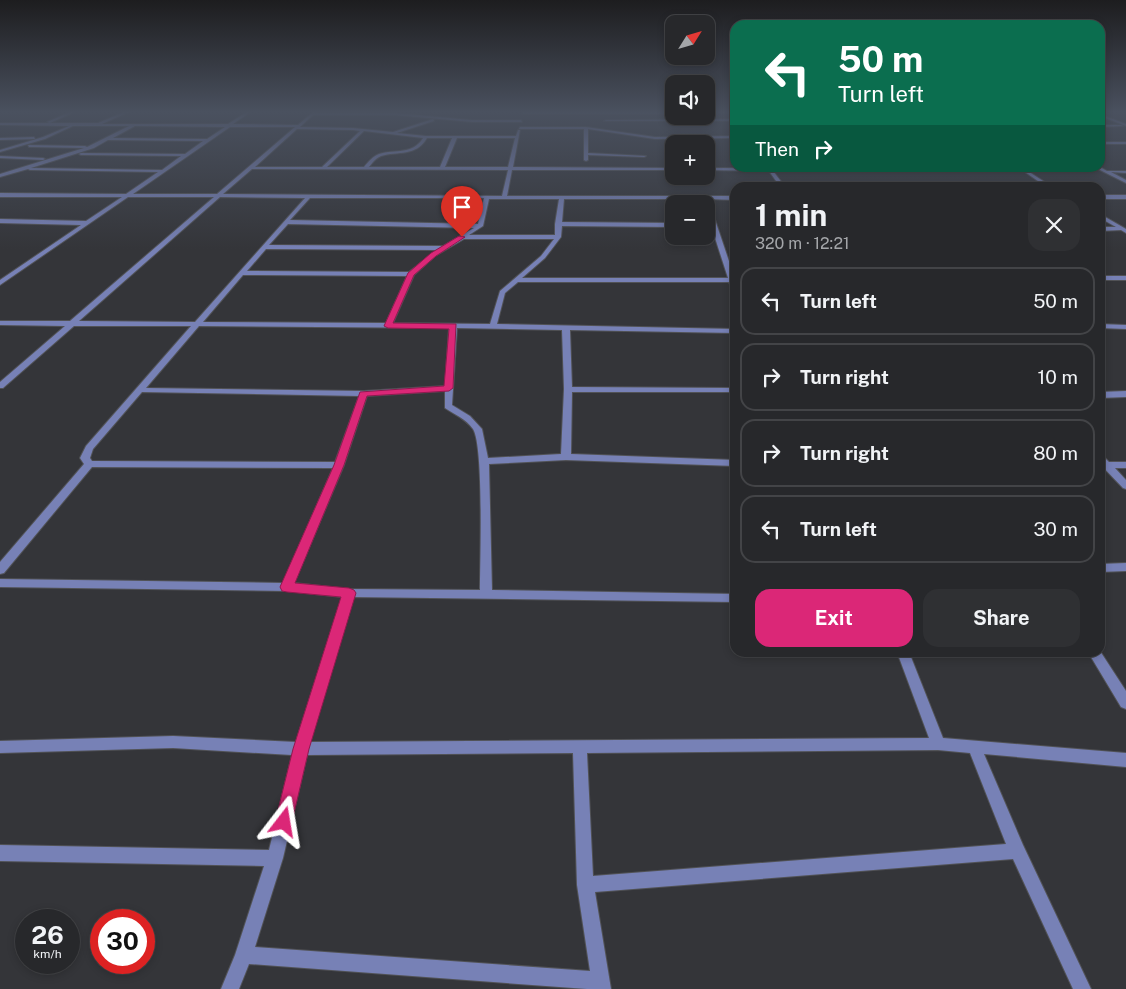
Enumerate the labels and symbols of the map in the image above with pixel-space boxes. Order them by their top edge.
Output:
north arrow [665,15,715,65]
pin [441,186,483,237]
position arrow [257,795,309,847]
speed limit sign: 30 [90,909,155,974]

